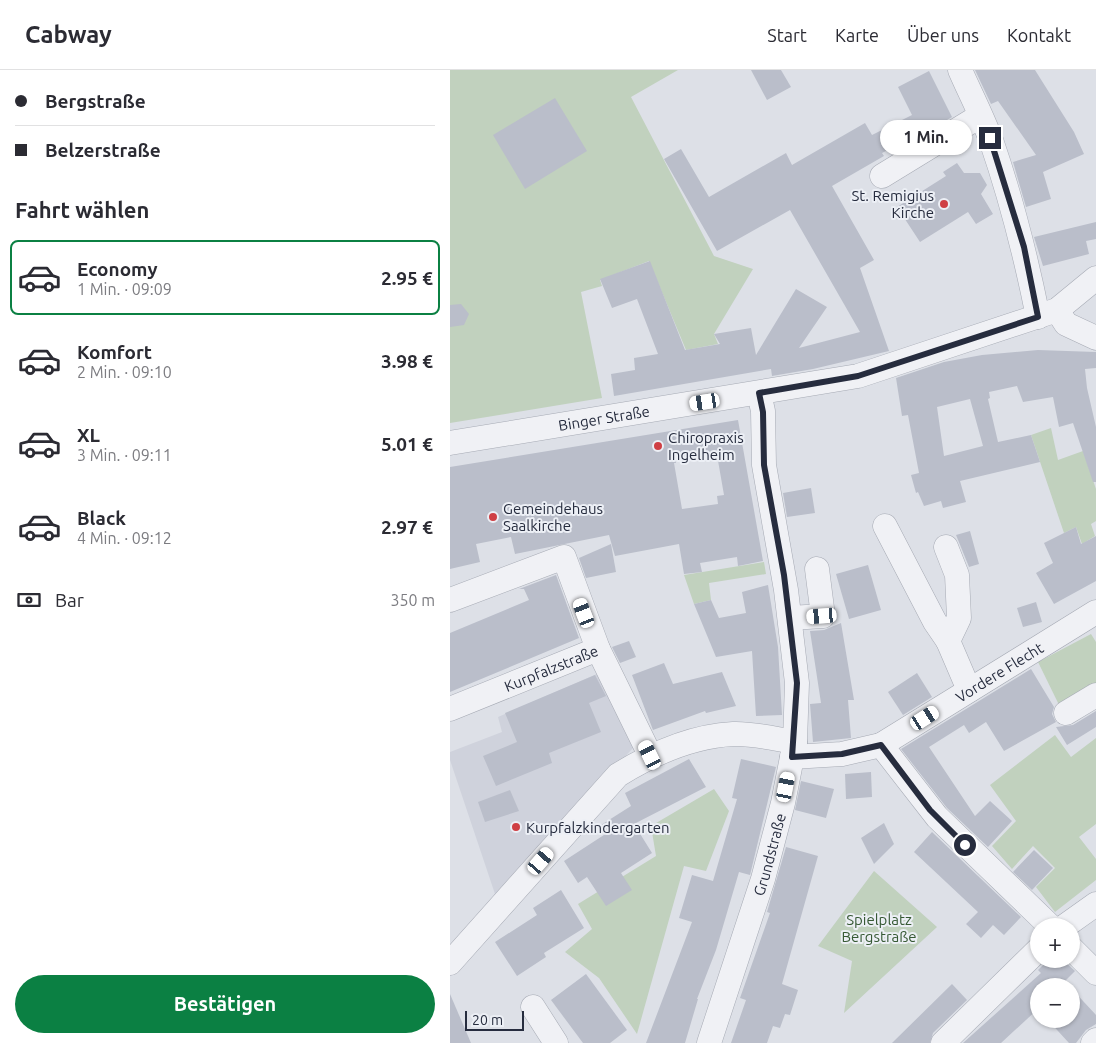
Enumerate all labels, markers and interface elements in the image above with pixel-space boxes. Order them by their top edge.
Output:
text: Cabway [25,21,112,48]
text: Start [767,25,807,45]
text: Karte [835,25,879,45]
text: Über uns [907,25,979,45]
text: Kontakt [1007,25,1071,45]
text: Bergstraße [45,90,146,112]
callout: 1 Min. [880,120,972,156]
route end [979,127,1001,149]
text: 1 Min. [904,128,948,146]
text: Belzerstraße [45,139,161,161]
place label: St. Remigius Kirche [851,187,934,221]
text: Fahrt wählen [15,197,149,222]
marker: St. Remigius Kirche [938,198,950,210]
icon: car [17,255,62,300]
text: Economy [77,258,158,280]
text: 2.95 € [381,267,433,289]
text: 1 Min. · 09:09 [77,280,172,298]
icon: car [17,338,62,383]
text: Komfort [77,341,152,363]
text: 3.98 € [381,350,433,372]
text: 2 Min. · 09:10 [77,363,172,381]
car [689,392,720,412]
street label: Binger Straße [557,402,651,434]
icon: car [17,421,62,466]
text: XL [77,424,100,446]
place label: Chiropraxis Ingelheim [668,429,744,463]
text: 5.01 € [381,433,433,455]
marker: Chiropraxis Ingelheim [652,440,664,452]
text: 3 Min. · 09:11 [77,446,172,464]
place label: Gemeindehaus Saalkirche [503,500,603,534]
icon: car [17,504,62,549]
text: Black [77,507,126,529]
marker: Gemeindehaus Saalkirche [487,511,499,523]
text: 2.97 € [381,516,433,538]
text: 4 Min. · 09:12 [77,529,172,547]
icon: cash [15,586,43,614]
text: Bar [55,589,84,611]
text: 350 m [390,591,435,609]
car [571,596,596,630]
car [806,607,837,625]
street label: Vordere Flecht [952,638,1046,705]
street label: Kurpfalzstraße [502,641,600,695]
car [908,704,941,732]
car [636,738,663,772]
car [775,771,796,803]
street label: Grundstraße [750,811,788,898]
place label: Kurpfalzkindergarten [526,819,670,836]
marker: Kurpfalzkindergarten [510,821,522,833]
route start [954,834,976,856]
car [525,845,556,877]
park label: Spielplatz Bergstraße [841,911,917,945]
map controls [1030,918,1080,1028]
button: + [1030,918,1080,968]
button: Bestätigen [15,975,435,1033]
button: − [1030,978,1080,1028]
scale bar [465,1008,524,1031]
text: 20 m [472,1012,503,1028]

